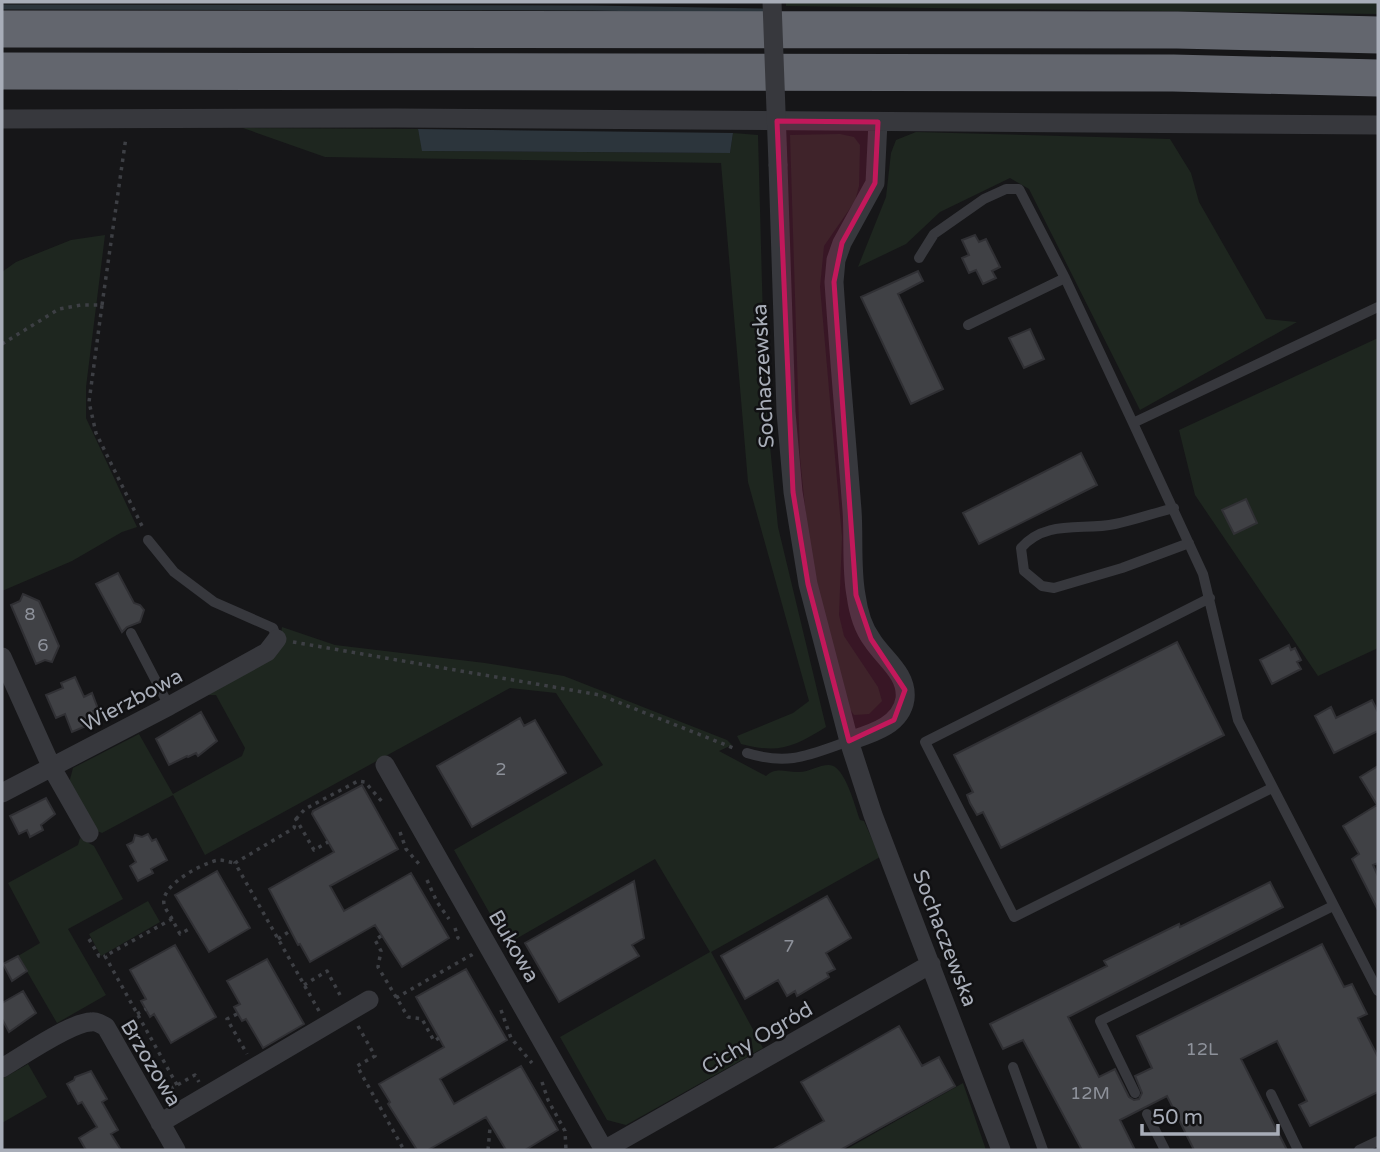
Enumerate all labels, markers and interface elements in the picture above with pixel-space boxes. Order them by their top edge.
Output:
street label: Sochaczewska [747,303,780,449]
house number: 8 [24,603,36,625]
house number: 6 [37,634,49,656]
street label: Wierzbowa [77,663,187,737]
house number: 2 [495,758,507,780]
street label: Sochaczewska [907,866,982,1010]
street label: Bukowa [483,906,544,987]
house number: 7 [783,935,795,957]
street label: Cichy Ogród [697,997,817,1080]
street label: Brzozowa [115,1015,186,1111]
house number: 12L [1186,1038,1219,1060]
house number: 12M [1070,1082,1110,1104]
scale bar [1142,1092,1278,1136]
text: 50 m [1152,1105,1203,1130]

